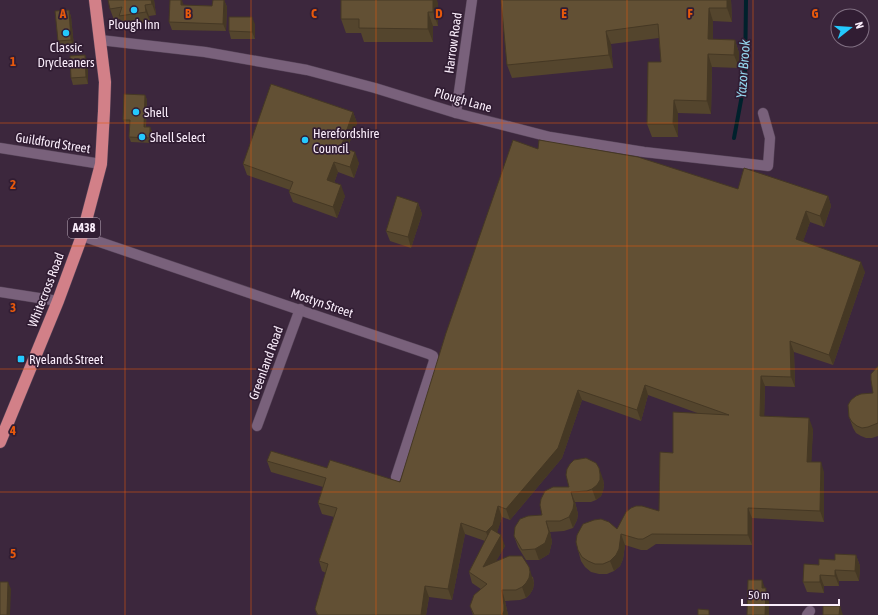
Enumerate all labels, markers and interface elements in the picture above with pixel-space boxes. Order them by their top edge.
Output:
marker: Plough Inn [129,5,139,15]
text: A [59,6,67,21]
text: B [185,6,192,21]
text: C [311,6,317,21]
text: D [435,6,443,21]
text: E [561,6,567,21]
text: F [687,6,693,21]
text: G [812,6,819,21]
north arrow [830,8,870,48]
street label: Harrow Road [441,11,465,75]
place label: Plough Inn [108,17,160,32]
text: N [853,20,866,30]
marker: Classic Drycleaners [61,28,71,38]
water label: Yazor Brook [733,38,753,99]
place label: Classic Drycleaners [37,40,95,70]
text: 1 [10,54,16,69]
street label: Plough Lane [433,85,494,115]
place label: Shell [144,105,169,120]
marker: Shell [131,107,141,117]
place label: Herefordshire Council [313,126,380,156]
street label: Guildford Street [14,130,92,156]
place label: Shell Select [150,130,206,145]
marker: Shell Select [137,132,147,142]
marker: Herefordshire Council [300,135,310,145]
text: 2 [10,177,16,192]
road number: A438 [68,218,100,238]
street label: Whitecross Road [25,251,67,329]
street label: Mostyn Street [289,285,355,321]
text: 3 [10,300,16,315]
street label: Greenland Road [246,324,286,402]
place label: Ryelands Street [29,352,104,367]
marker: Ryelands Street [16,354,26,364]
text: 4 [9,423,16,438]
text: 5 [10,546,16,561]
scale bar [742,581,839,607]
text: 50 m [748,588,770,602]

